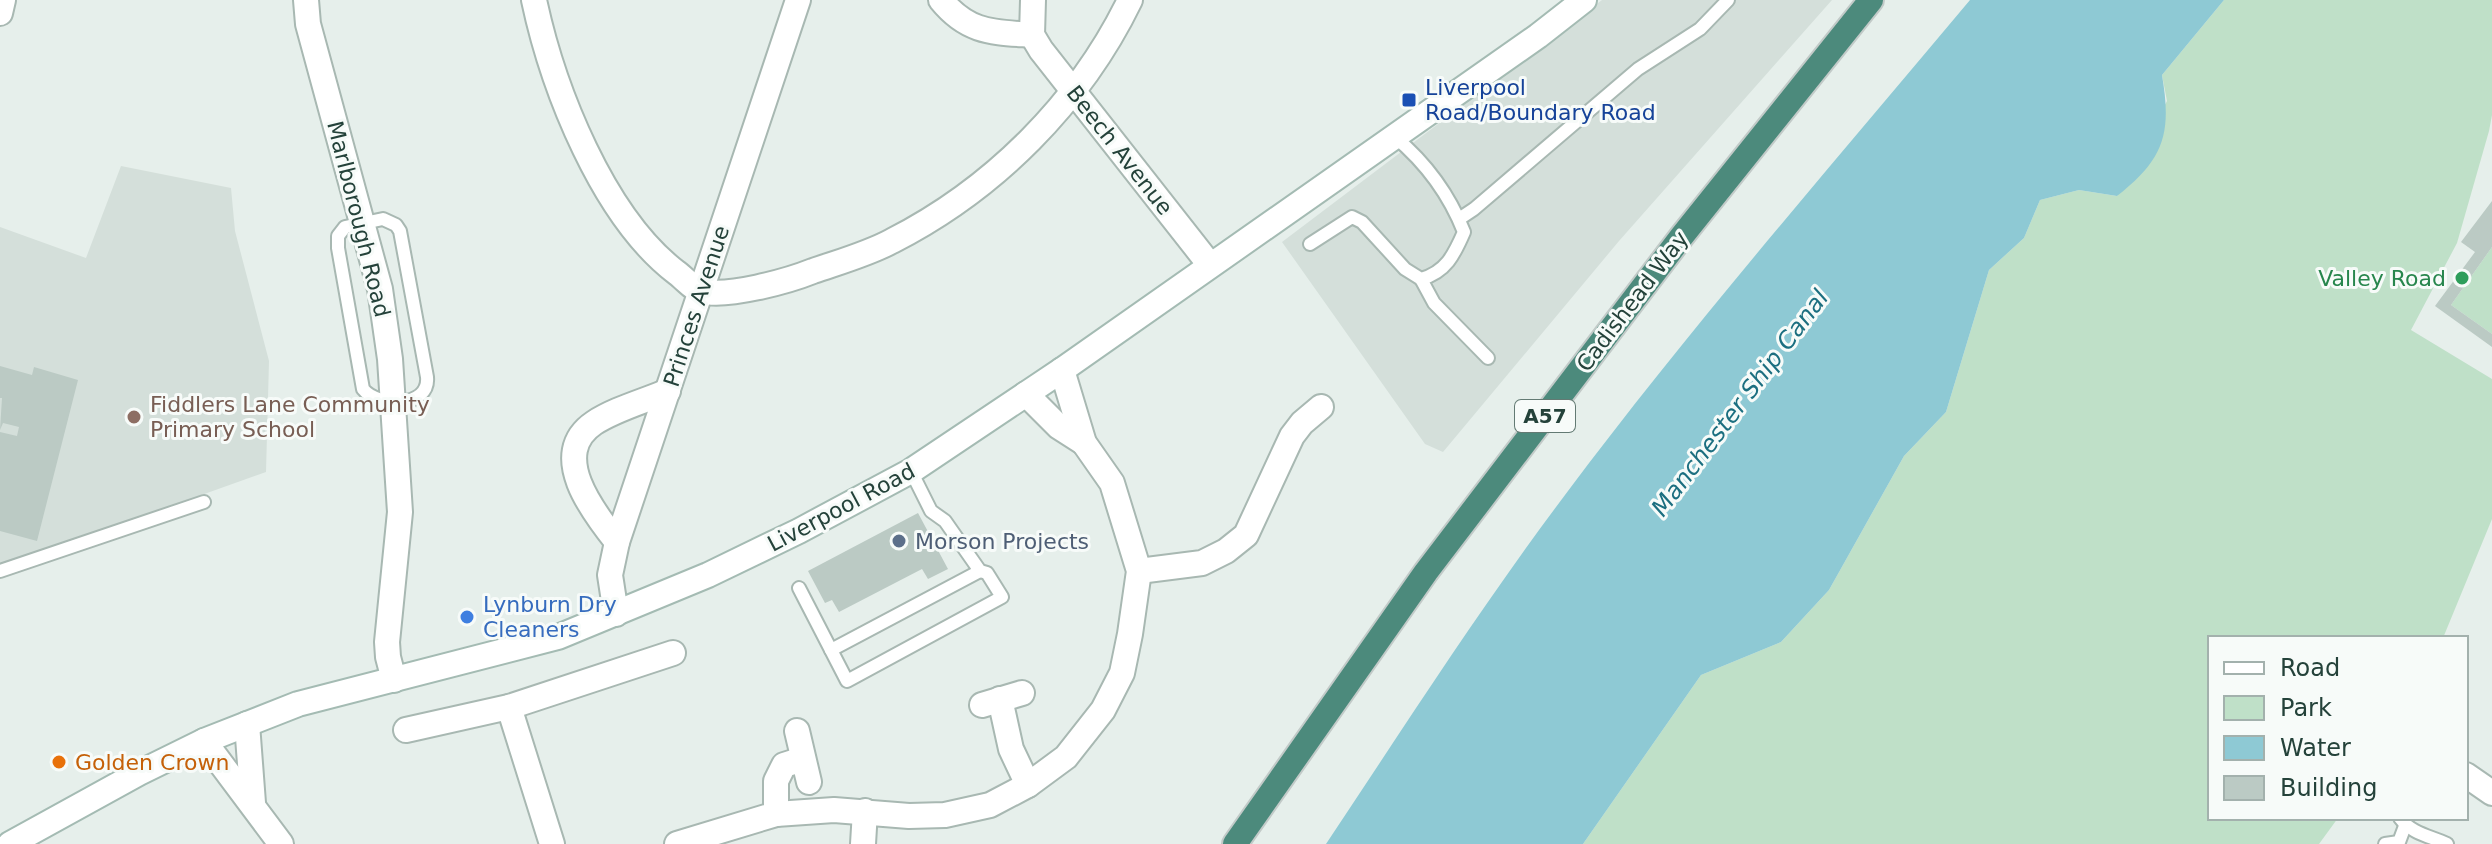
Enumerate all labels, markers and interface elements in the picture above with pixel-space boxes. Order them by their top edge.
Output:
place label: Liverpool Road/Boundary Road [1425,75,1656,125]
street label: Beech Avenue [1061,81,1178,220]
marker: Liverpool Road/Boundary Road [1400,91,1418,109]
street label: Marlborough Road [322,119,395,320]
street label: Princes Avenue [659,222,734,390]
street label: Cadishead Way [1572,226,1693,376]
place label: Valley Road [2318,266,2446,291]
marker: Valley Road [2453,269,2471,287]
water label: Manchester Ship Canal [1646,284,1834,522]
place label: Fiddlers Lane Community Primary School [150,392,430,442]
road number: A57 [1515,400,1575,432]
marker: Fiddlers Lane Community Primary School [125,408,143,426]
street label: Liverpool Road [763,458,919,557]
place label: Morson Projects [915,529,1089,554]
marker: Morson Projects [890,532,908,550]
place label: Lynburn Dry Cleaners [483,592,617,642]
marker: Lynburn Dry Cleaners [458,608,476,626]
legend [2208,636,2468,820]
text: Road [2280,654,2340,682]
text: Park [2280,694,2332,722]
text: Water [2280,734,2351,762]
place label: Golden Crown [75,750,229,775]
marker: Golden Crown [50,753,68,771]
text: Building [2280,774,2377,802]

